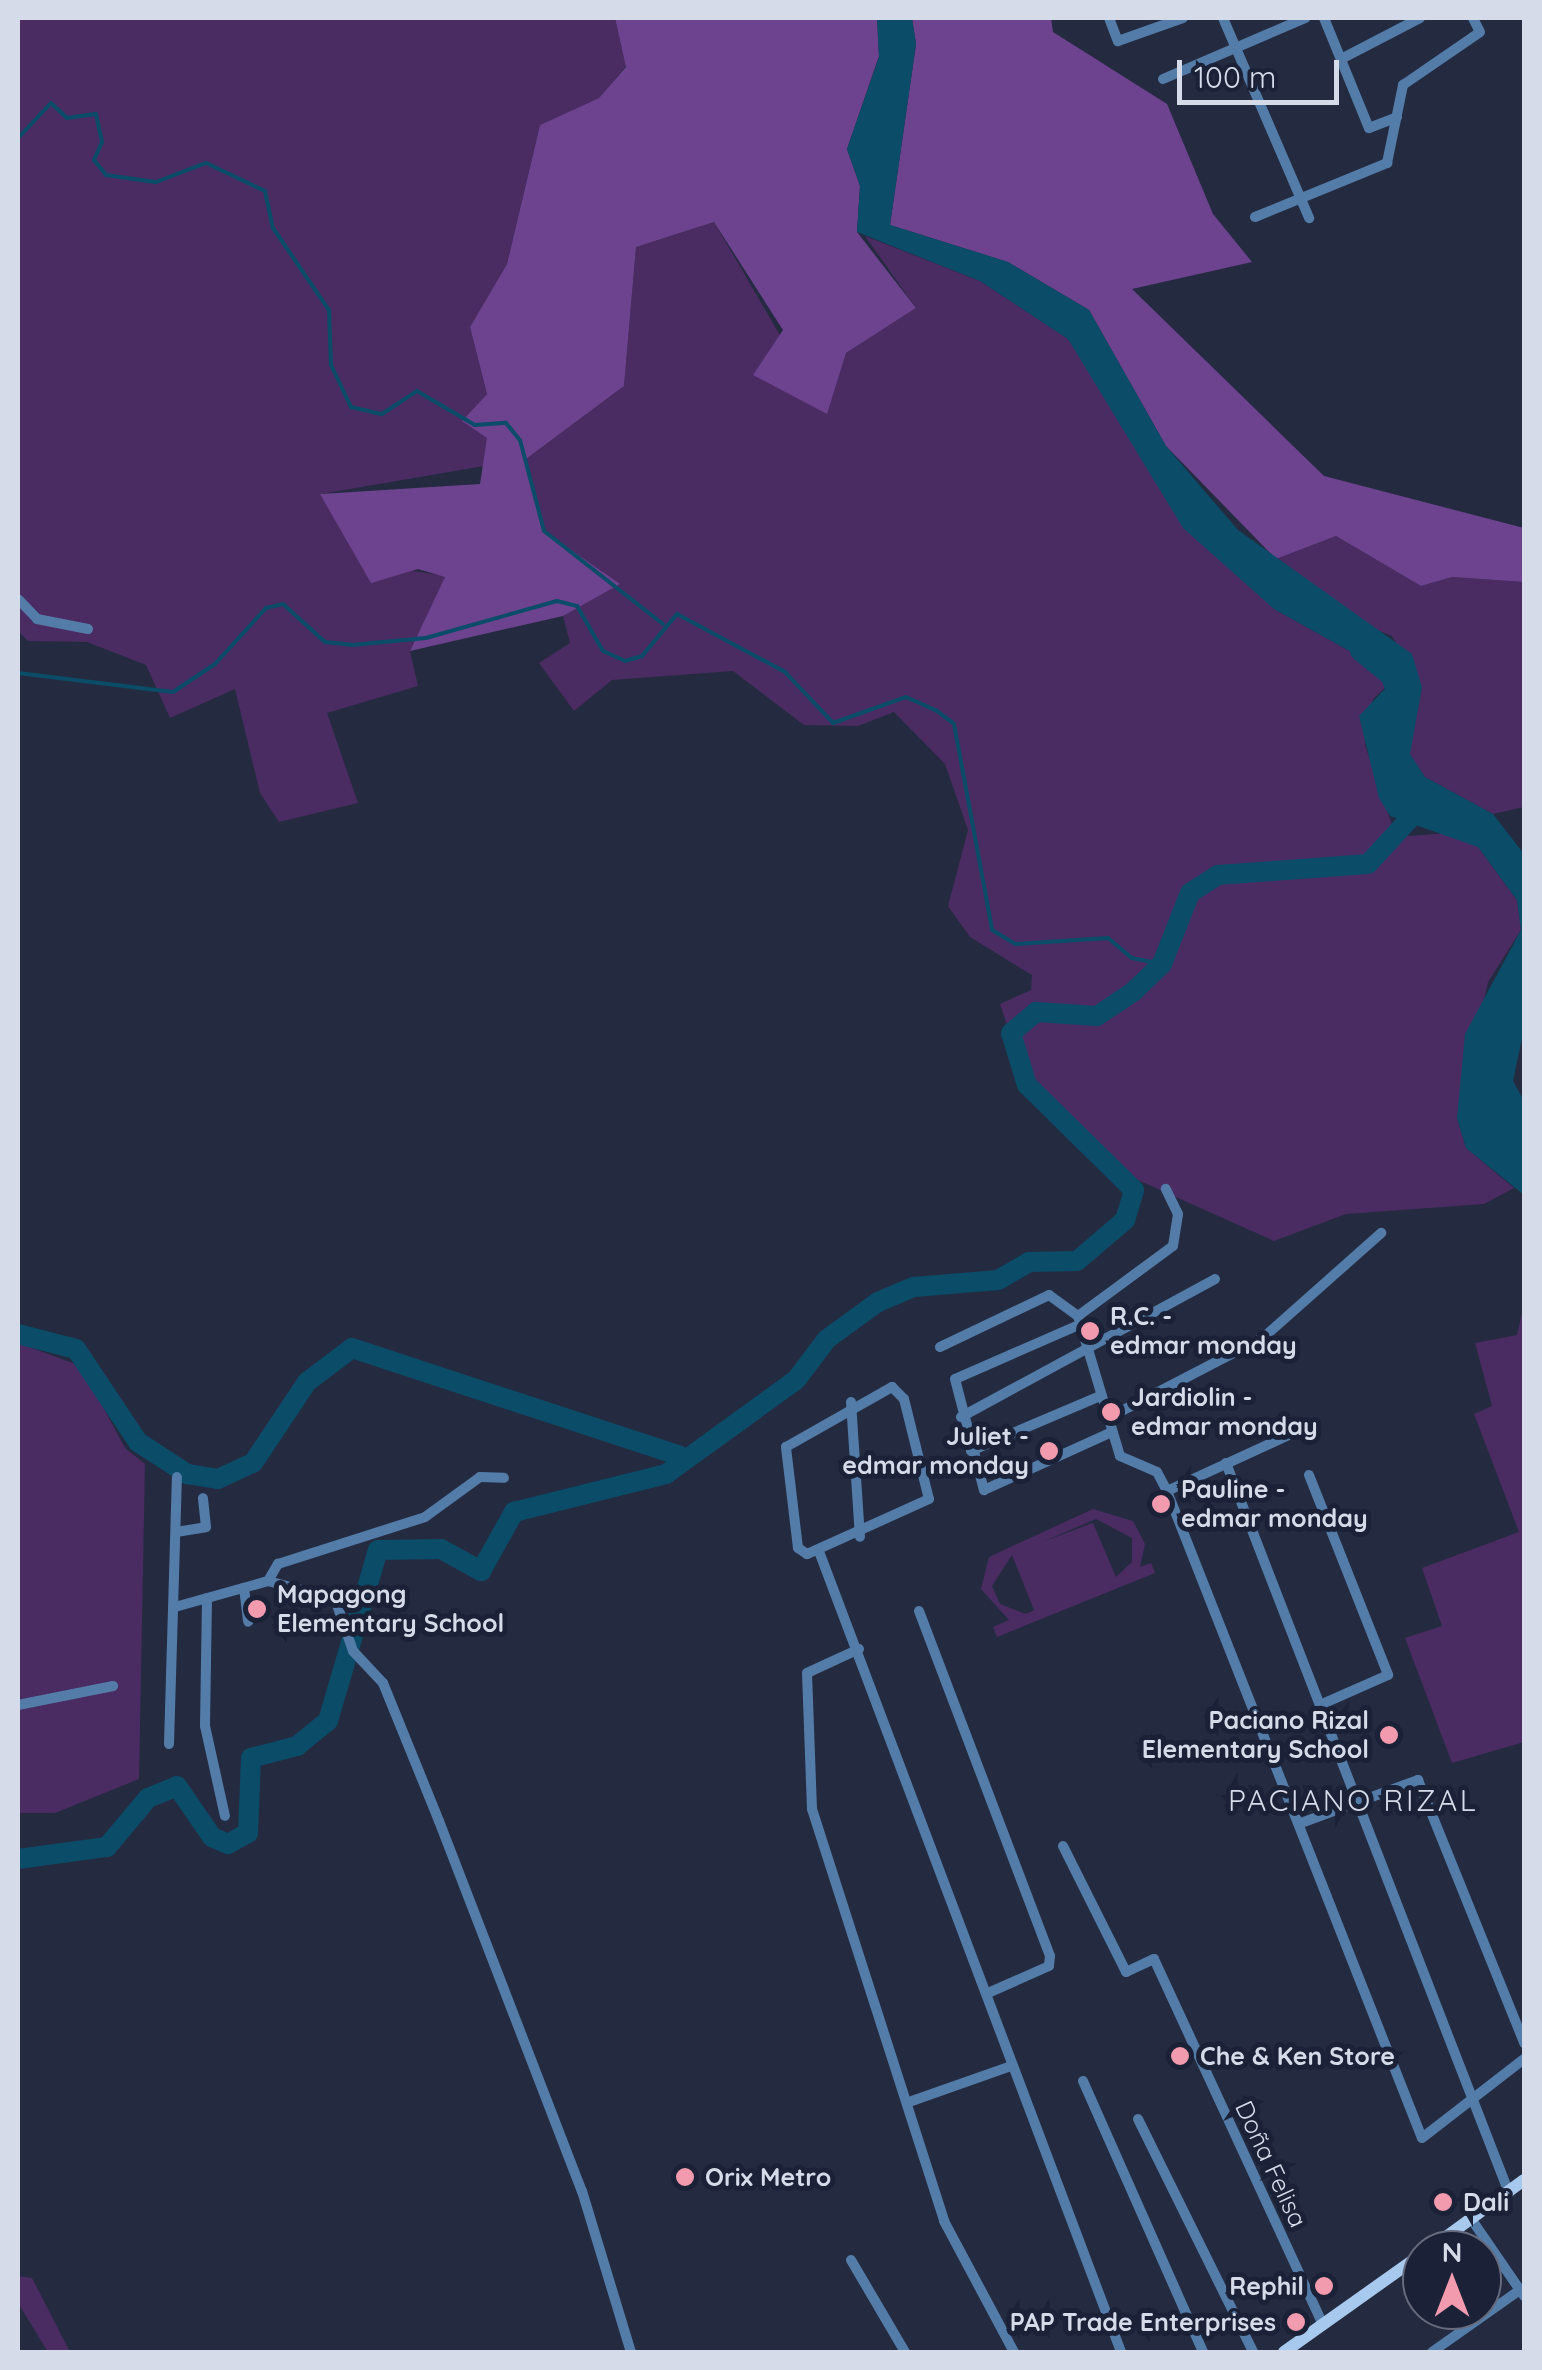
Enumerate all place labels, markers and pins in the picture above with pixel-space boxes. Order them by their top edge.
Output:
place label: R.C. - edmar monday [1110,1302,1297,1361]
marker: R.C. - edmar monday [1079,1320,1101,1342]
place label: Jardiolin - edmar monday [1131,1383,1318,1442]
marker: Jardiolin - edmar monday [1100,1401,1122,1423]
place label: Juliet - edmar monday [842,1422,1029,1481]
marker: Juliet - edmar monday [1038,1440,1060,1462]
place label: Pauline - edmar monday [1181,1475,1368,1534]
marker: Pauline - edmar monday [1150,1493,1172,1515]
place label: Mapagong Elementary School [277,1580,504,1639]
marker: Mapagong Elementary School [246,1598,268,1620]
place label: Paciano Rizal Elementary School [1142,1706,1369,1765]
marker: Paciano Rizal Elementary School [1378,1724,1400,1746]
place label: Che & Ken Store [1200,2041,1395,2071]
marker: Che & Ken Store [1169,2045,1191,2067]
place label: Orix Metro [705,2162,831,2192]
marker: Orix Metro [674,2166,696,2188]
place label: Dali [1463,2187,1509,2217]
marker: Dali [1432,2191,1454,2213]
place label: Rephil [1229,2271,1304,2301]
marker: Rephil [1313,2275,1335,2297]
place label: PAP Trade Enterprises [1010,2307,1276,2337]
marker: PAP Trade Enterprises [1285,2311,1307,2333]

